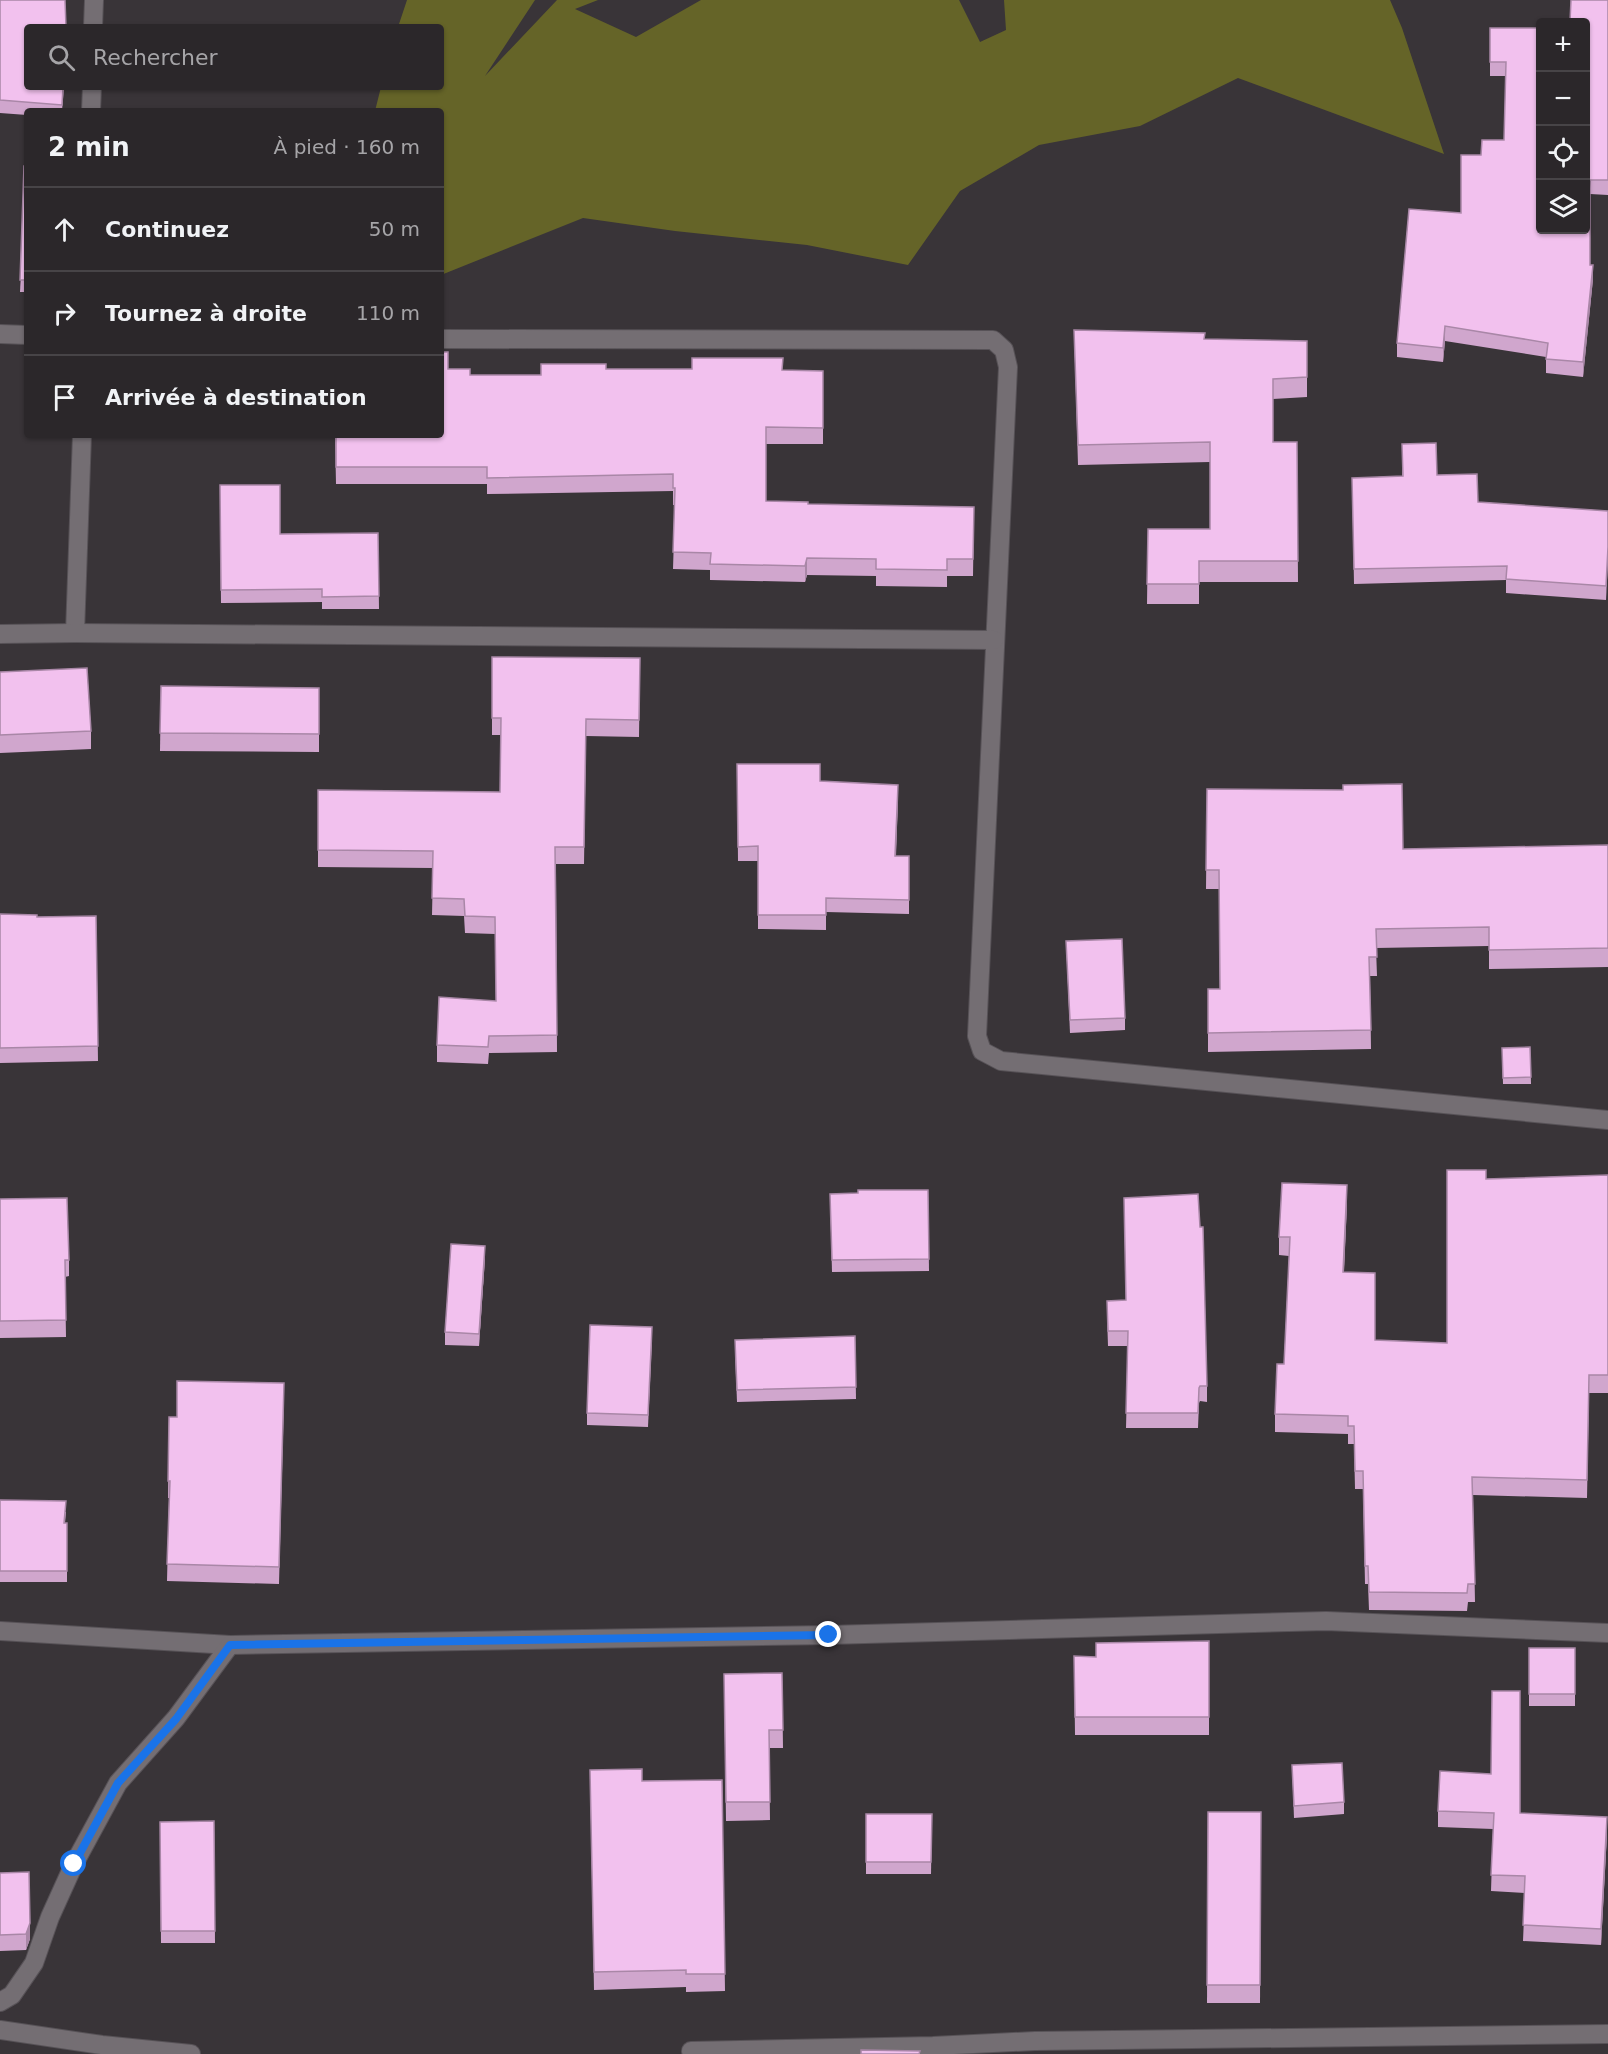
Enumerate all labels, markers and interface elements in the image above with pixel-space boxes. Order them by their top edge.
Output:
map controls [1536,18,1590,234]
button: + [1536,18,1590,72]
search box [24,24,444,90]
icon: search [45,41,78,74]
text: Rechercher [93,45,218,70]
button: − [1536,72,1590,126]
button: locate [1536,126,1590,180]
text: 2 min [48,132,130,162]
text: À pied · 160 m [274,135,420,159]
button: layers [1536,180,1590,234]
icon: ahead [48,213,81,246]
text: Continuez [105,217,229,242]
text: 50 m [369,217,420,241]
icon: right [48,297,81,330]
text: Tournez à droite [105,301,307,326]
text: 110 m [356,301,420,325]
icon: arrive [48,381,81,414]
text: Arrivée à destination [105,385,367,410]
route end [815,1621,841,1647]
route start [60,1850,86,1876]

